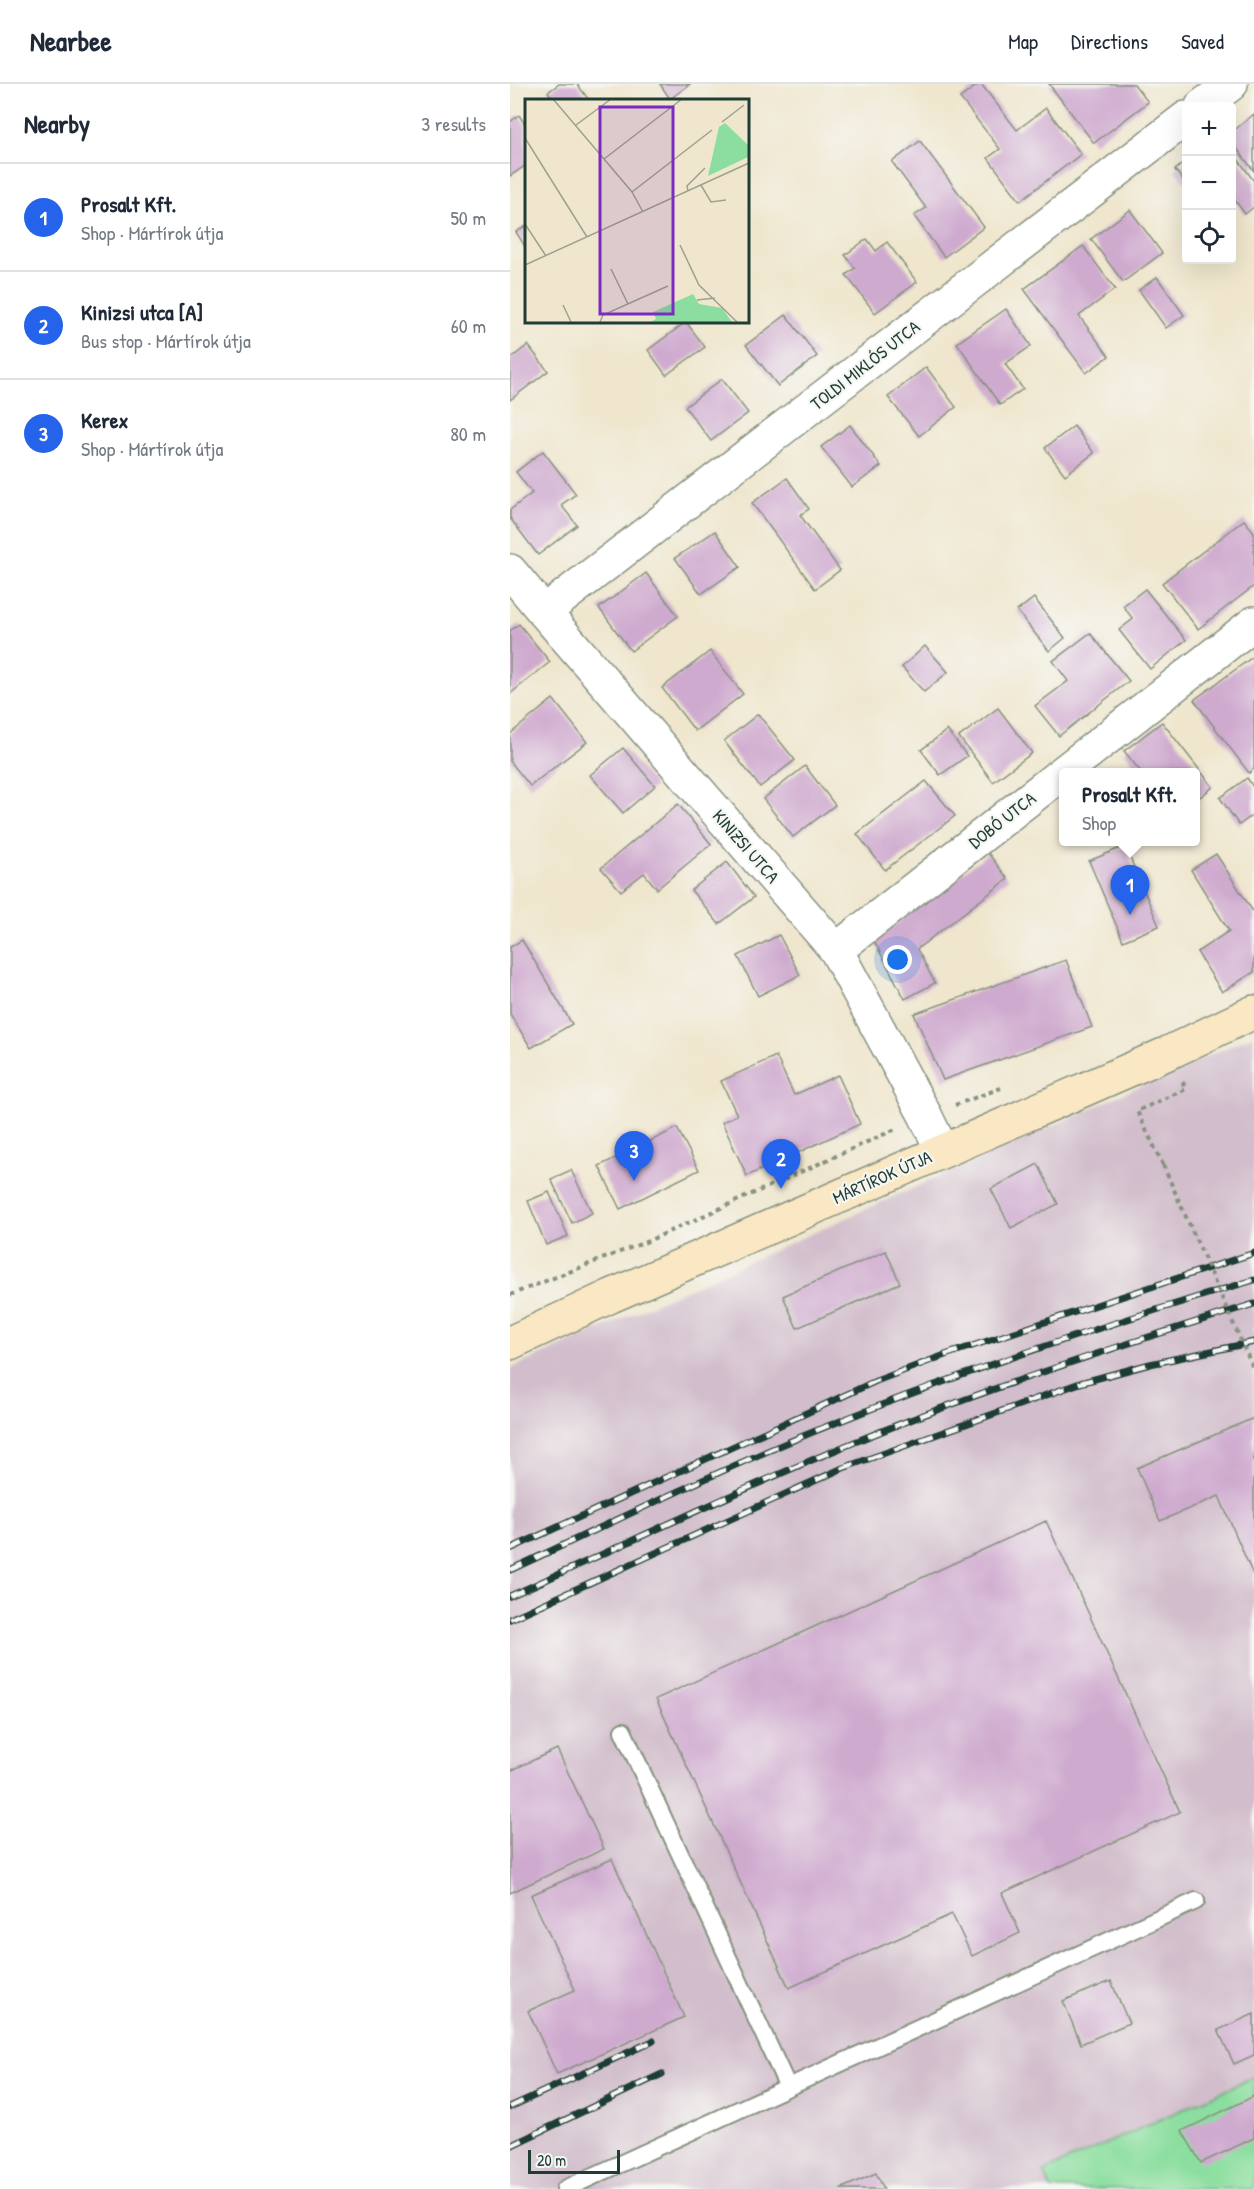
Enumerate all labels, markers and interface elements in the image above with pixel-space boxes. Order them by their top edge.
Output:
text: Nearbee [30,22,112,60]
text: Map [1008,27,1038,56]
text: Directions [1071,27,1148,56]
text: Saved [1181,27,1224,56]
inset map [525,99,748,322]
map controls [1182,102,1236,264]
button: + [1182,102,1236,156]
text: Nearby [24,106,90,141]
text: 3 results [421,110,486,137]
button: − [1182,156,1236,210]
text: Prosalt Kft. [81,189,176,219]
text: 1 [40,204,47,231]
text: 50 m [450,204,486,231]
button: locate [1182,210,1236,264]
text: Shop · Mártírok útja [81,219,223,246]
text: Kinizsi utca [A] [81,297,203,327]
text: 2 [39,312,48,339]
text: 60 m [451,312,486,339]
street label: TOLDI MIKLÓS UTCA [805,314,925,416]
text: Bus stop · Mártírok útja [81,327,251,354]
text: Kerex [81,405,128,435]
text: 3 [39,420,48,447]
text: 80 m [450,420,486,447]
text: Shop · Mártírok útja [81,435,223,462]
popup [1059,768,1200,846]
text: Prosalt Kft. [1082,779,1177,809]
street label: DOBÓ UTCA [963,786,1041,854]
street label: KINIZSI UTCA [707,804,785,888]
text: Shop [1082,809,1116,836]
pin: 1 [1110,866,1150,915]
your location [883,945,912,974]
pin: 3 [614,1132,654,1181]
pin: 2 [762,1140,800,1189]
street label: MÁRTÍROK ÚTJA [829,1144,936,1210]
scale bar [528,2147,620,2174]
text: 20 m [537,2149,566,2171]

